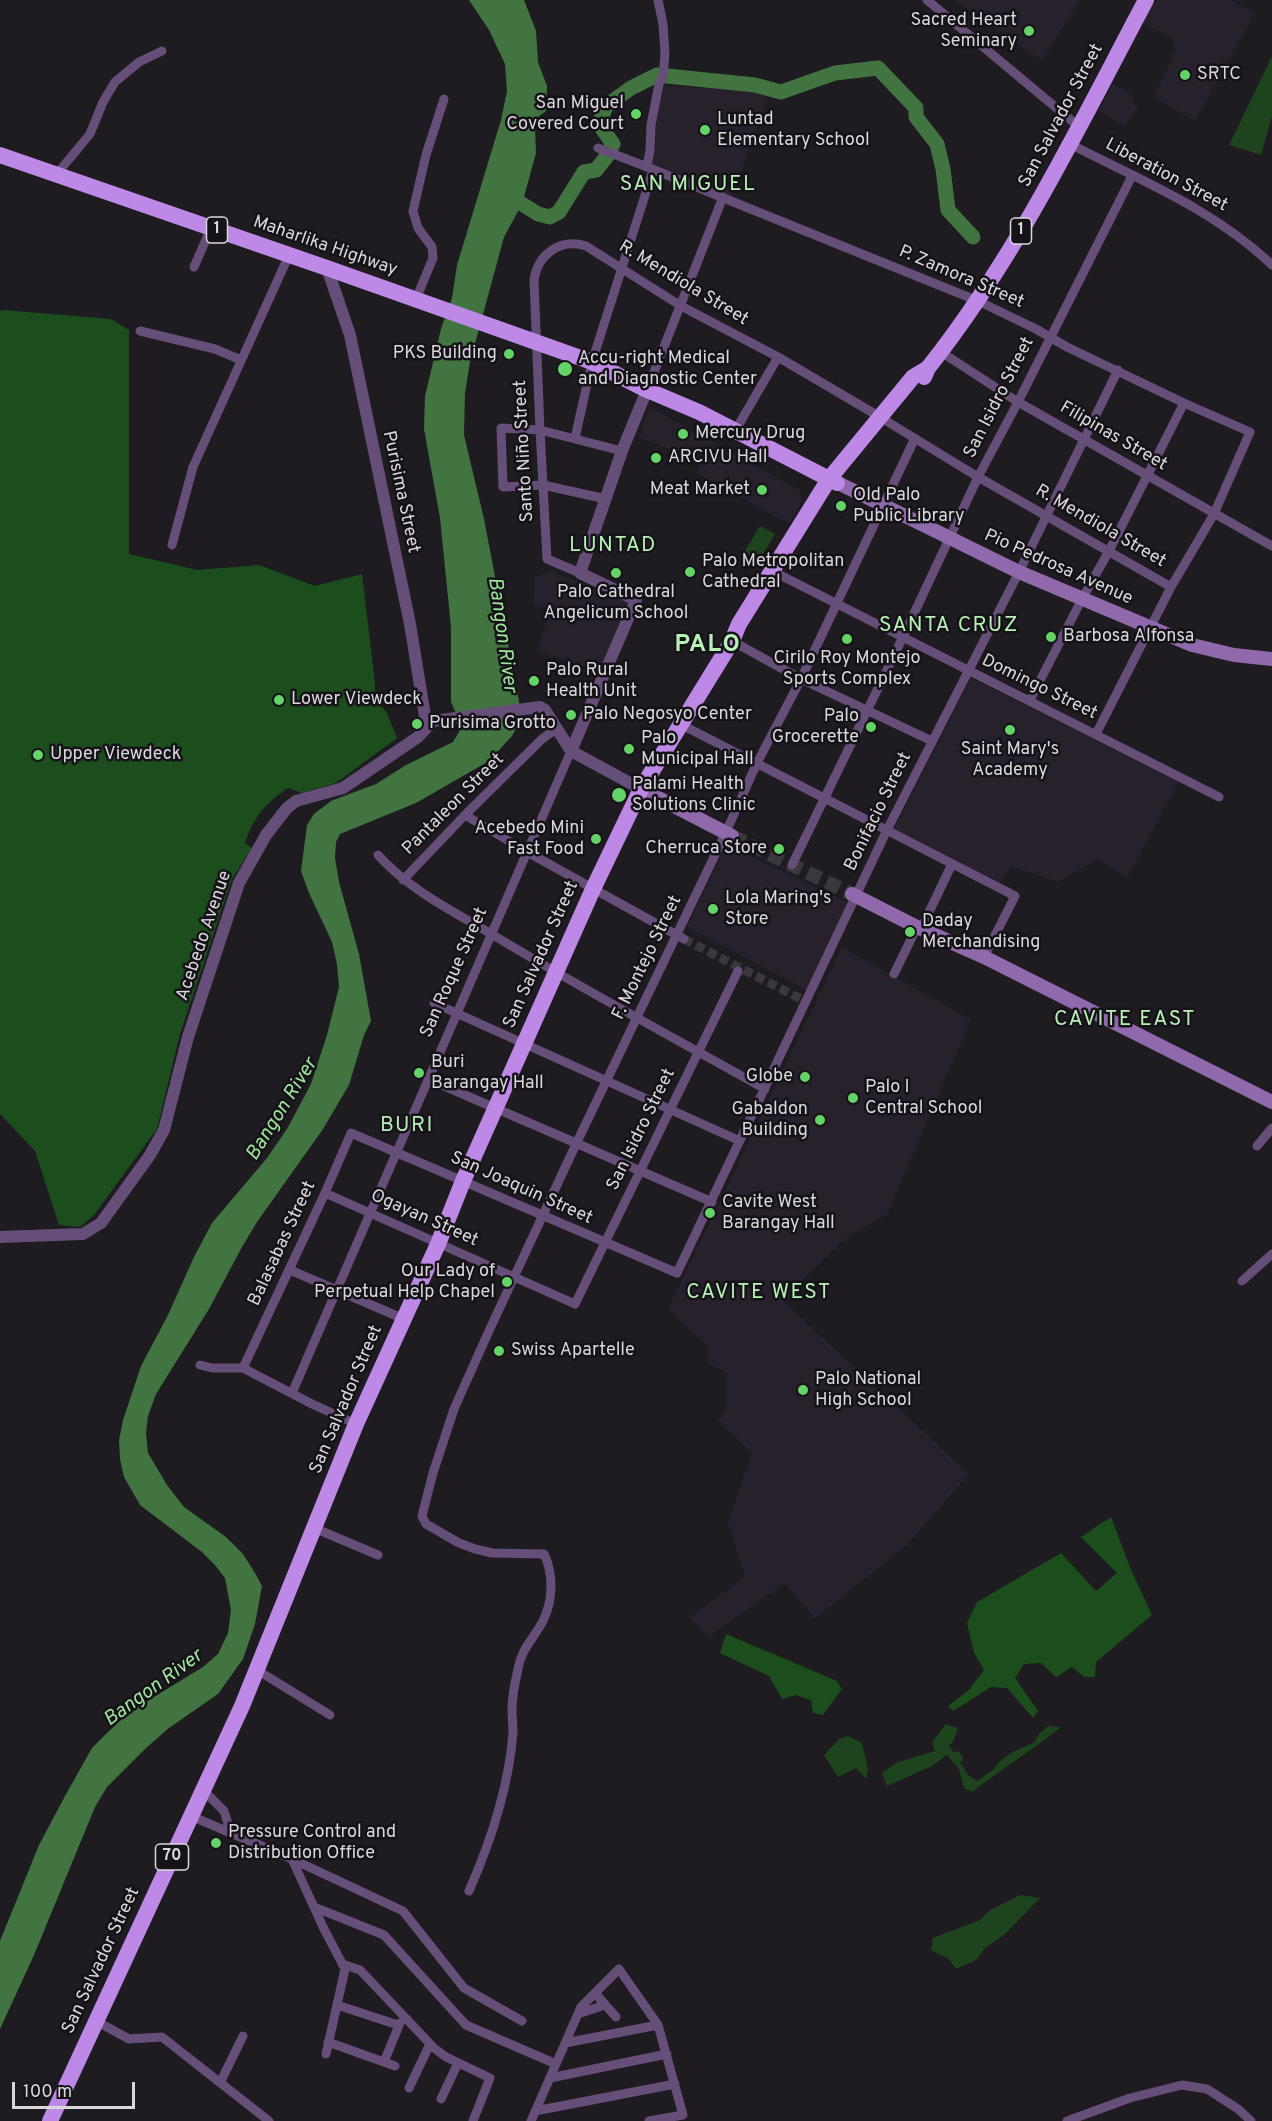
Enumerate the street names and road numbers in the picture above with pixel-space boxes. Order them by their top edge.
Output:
street label: San Salvador Street [1015,41,1109,191]
street label: Liberation Street [1101,135,1231,217]
street label: Maharlika Highway [250,212,400,282]
road number: 1 [206,217,228,243]
road number: 1 [1010,218,1032,244]
street label: R. Mendiola Street [614,237,752,331]
street label: P. Zamora Street [895,242,1027,314]
street label: San Isidro Street [960,334,1040,462]
street label: Santo Niño Street [510,379,540,523]
street label: Filipinas Street [1055,397,1171,477]
street label: Purisima Street [377,429,423,555]
street label: R. Mendiola Street [1031,481,1169,573]
street label: Pio Pedrosa Avenue [980,526,1136,610]
street label: Domingo Street [978,651,1100,725]
street label: Bonifacio Street [841,749,917,875]
street label: Pantaleon Street [399,750,509,860]
street label: Acebedo Avenue [173,868,237,1004]
street label: San Salvador Street [500,878,584,1032]
street label: F. Montejo Street [609,892,687,1024]
street label: San Roque Street [417,905,493,1041]
street label: San Isidro Street [603,1065,681,1195]
street label: San Joaquin Street [447,1148,595,1230]
street label: Balasabas Street [245,1178,321,1310]
street label: Ogayan Street [367,1186,481,1252]
street label: San Salvador Street [306,1322,388,1478]
road number: 70 [156,1844,188,1870]
street label: San Salvador Street [59,1884,145,2038]

